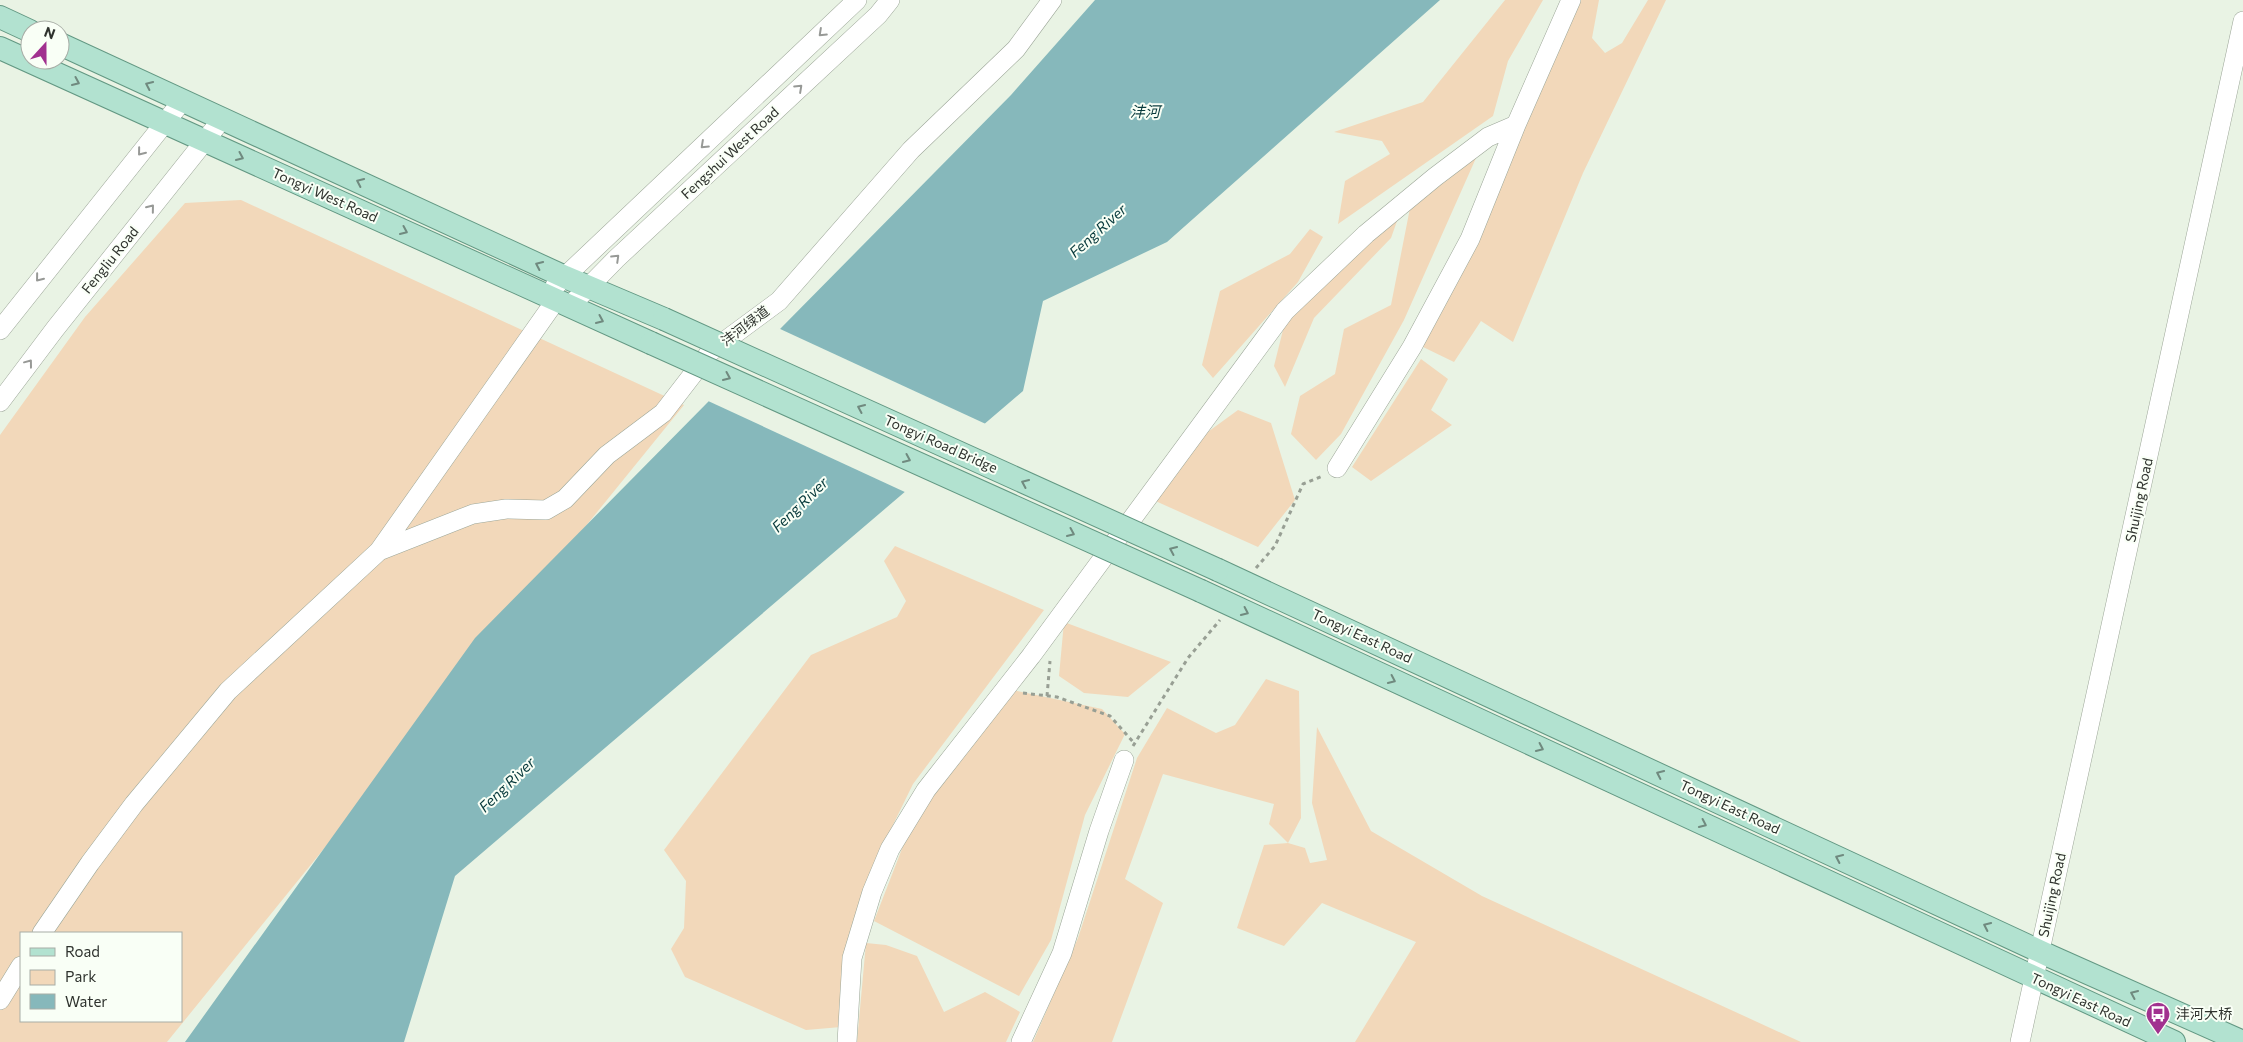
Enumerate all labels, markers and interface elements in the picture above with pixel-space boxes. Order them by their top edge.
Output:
north arrow [20,20,70,70]
text: N [42,23,58,42]
one-way arrow [818,27,827,36]
one-way arrow [71,76,80,87]
one-way arrow [145,80,154,91]
one-way arrow [793,85,802,94]
water label: 沣河 [1130,102,1163,120]
street label: Fengshui West Road [677,103,782,202]
one-way arrow [700,139,709,148]
one-way arrow [138,146,147,155]
one-way arrow [235,150,244,161]
street label: Tongyi West Road [270,164,381,225]
one-way arrow [356,178,365,188]
water label: Feng River [1065,199,1131,261]
one-way arrow [146,205,154,214]
street label: Fengliu Road [77,223,142,297]
one-way arrow [399,225,408,235]
one-way arrow [610,255,619,264]
one-way arrow [536,261,545,271]
one-way arrow [37,272,45,281]
street label: 沣河绿道 [717,302,772,349]
one-way arrow [595,313,604,324]
one-way arrow [23,359,32,369]
one-way arrow [722,371,731,382]
one-way arrow [857,404,866,415]
street label: Tongyi Road Bridge [882,411,1000,476]
one-way arrow [902,452,911,463]
street label: Shuijing Road [2121,456,2156,544]
water label: Feng River [767,472,832,535]
one-way arrow [1021,478,1030,489]
one-way arrow [1066,526,1075,537]
one-way arrow [1169,545,1178,556]
one-way arrow [1240,605,1249,616]
street label: Tongyi East Road [1309,605,1415,666]
one-way arrow [1387,674,1396,684]
one-way arrow [1535,742,1544,753]
water label: Feng River [474,752,539,815]
one-way arrow [1656,770,1665,781]
street label: Tongyi East Road [1677,776,1783,837]
one-way arrow [1698,818,1707,829]
street label: Shuijing Road [2034,851,2069,939]
one-way arrow [1835,853,1844,864]
one-way arrow [1983,922,1992,932]
legend [20,932,182,1022]
text: Road [65,942,100,960]
text: Park [65,967,96,985]
street label: Tongyi East Road [2028,969,2134,1030]
one-way arrow [2130,989,2139,1000]
text: Water [65,992,107,1010]
bus stop icon: 沣河大桥 [2145,1001,2171,1035]
place label: 沣河大桥 [2176,1005,2232,1022]

